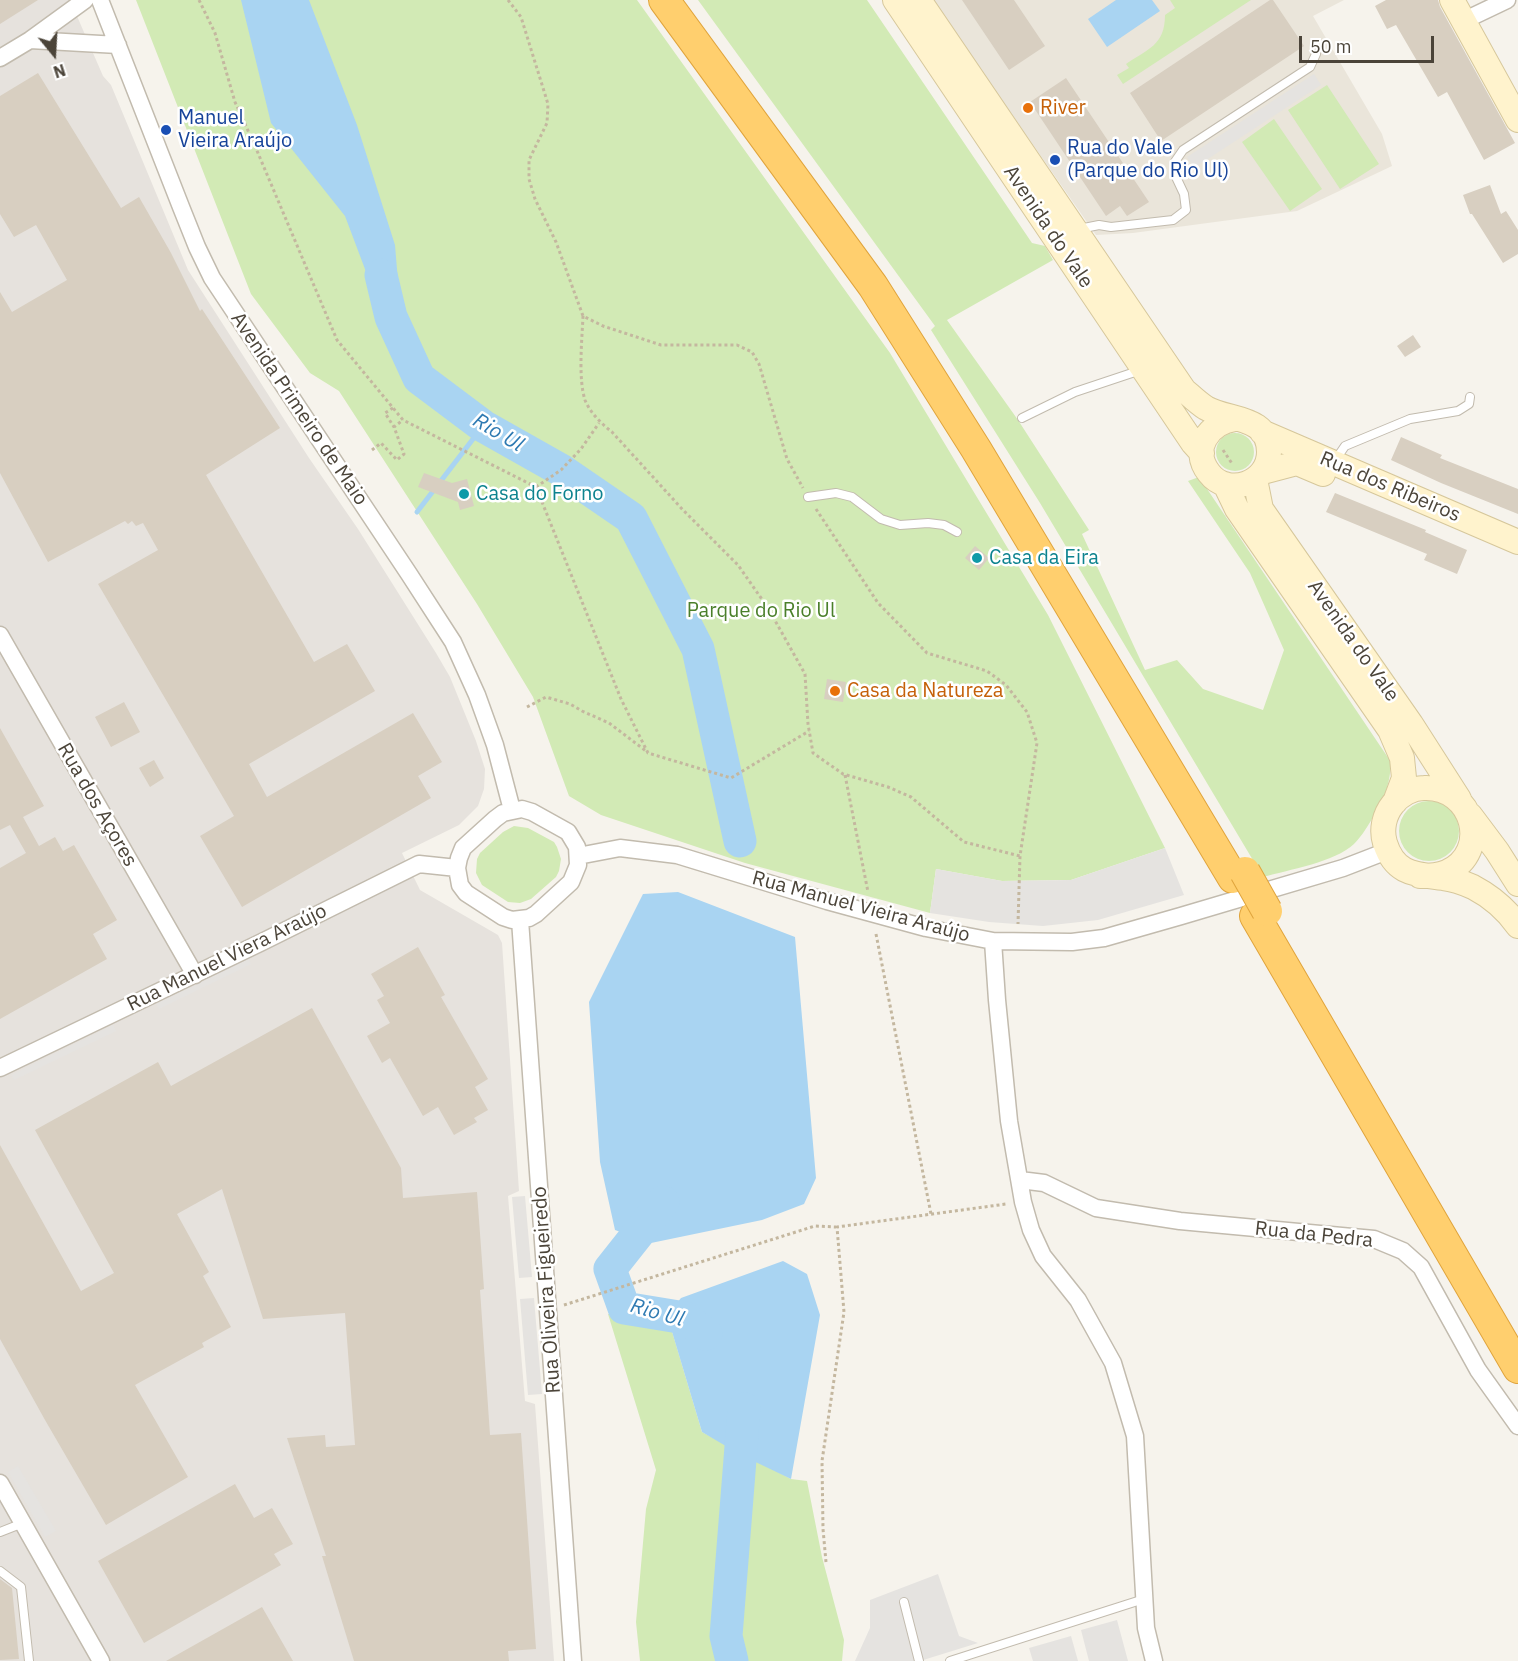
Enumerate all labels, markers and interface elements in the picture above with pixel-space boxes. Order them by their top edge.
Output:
north arrow [24,24,84,84]
scale bar [1302,24,1437,62]
text: 50 m [1310,35,1352,58]
text: N [51,60,68,82]
place label: River [1040,96,1086,120]
marker: River [1021,101,1035,115]
place label: Manuel Vieira Araújo [178,106,292,153]
marker: Manuel Vieira Araújo [159,123,173,137]
place label: Rua do Vale (Parque do Rio Ul) [1067,136,1229,183]
marker: Rua do Vale (Parque do Rio Ul) [1048,153,1062,167]
street label: Avenida do Vale [998,161,1098,293]
street label: Avenida Primeiro de Maio [225,308,373,510]
water label: Rio Ul [468,408,528,458]
street label: Rua dos Ribeiros [1316,447,1464,527]
place label: Casa do Forno [476,482,604,506]
marker: Casa do Forno [457,487,471,501]
place label: Casa da Eira [989,546,1099,570]
marker: Casa da Eira [970,551,984,565]
street label: Avenida do Vale [1302,576,1404,706]
park label: Parque do Rio Ul [687,599,835,623]
place label: Casa da Natureza [847,679,1004,703]
marker: Casa da Natureza [828,684,842,698]
street label: Rua dos Açores [52,739,142,871]
street label: Rua Manuel Vieira Araújo [749,866,973,948]
street label: Rua Manuel Viera Araújo [123,899,331,1017]
street label: Rua Oliveira Figueiredo [528,1186,566,1394]
street label: Rua da Pedra [1254,1217,1374,1253]
water label: Rio Ul [627,1293,687,1333]

